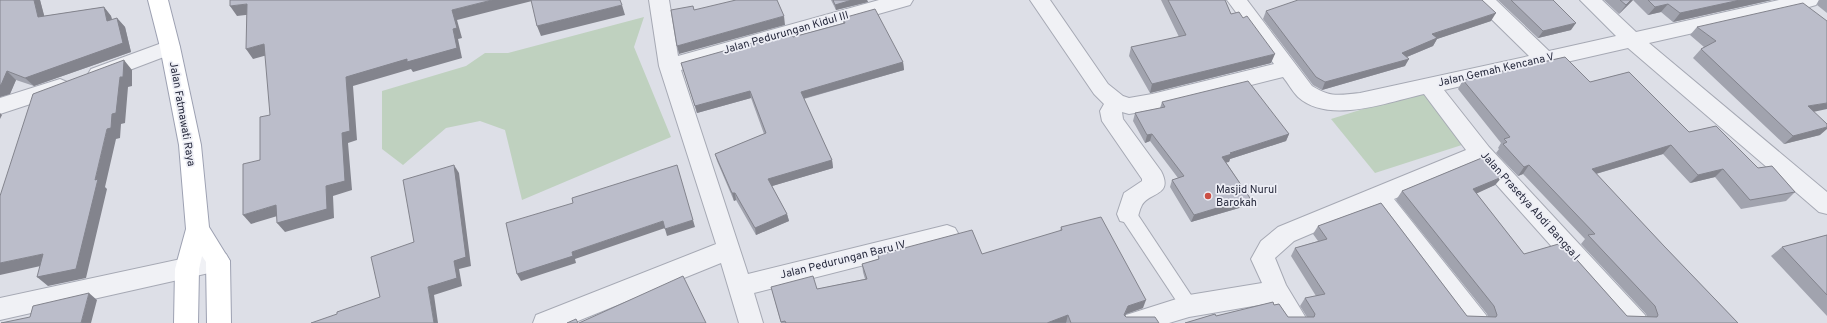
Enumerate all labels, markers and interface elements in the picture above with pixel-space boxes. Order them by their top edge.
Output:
street label: Jalan Pedurungan Kidul III [722,8,850,58]
street label: Jalan Gemah Kencana V [1436,50,1556,90]
street label: Jalan Fatmawati Raya [166,61,198,168]
street label: Jalan Prasetya Abdi Bangsa I [1477,148,1583,264]
place label: Masjid Nurul Barokah [1216,183,1277,210]
marker: Masjid Nurul Barokah [1203,191,1213,201]
street label: Jalan Pedurungan Baru IV [779,238,907,282]

